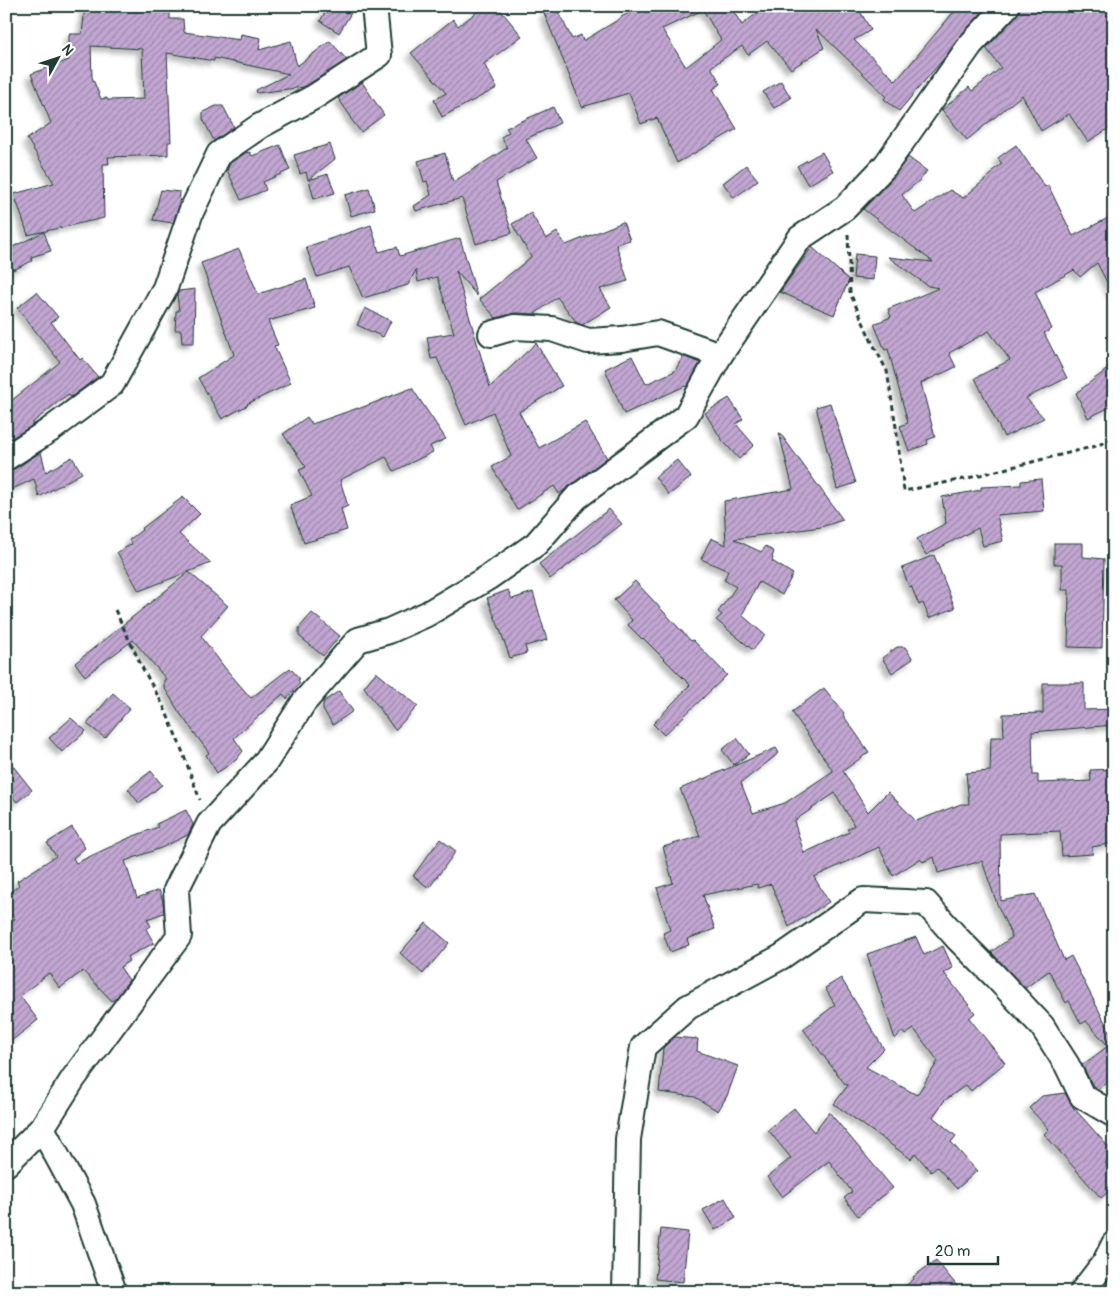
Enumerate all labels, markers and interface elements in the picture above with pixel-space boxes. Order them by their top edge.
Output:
north arrow [32,32,82,82]
text: N [58,41,77,59]
scale bar [928,1233,998,1265]
text: 20 m [935,1242,970,1261]

